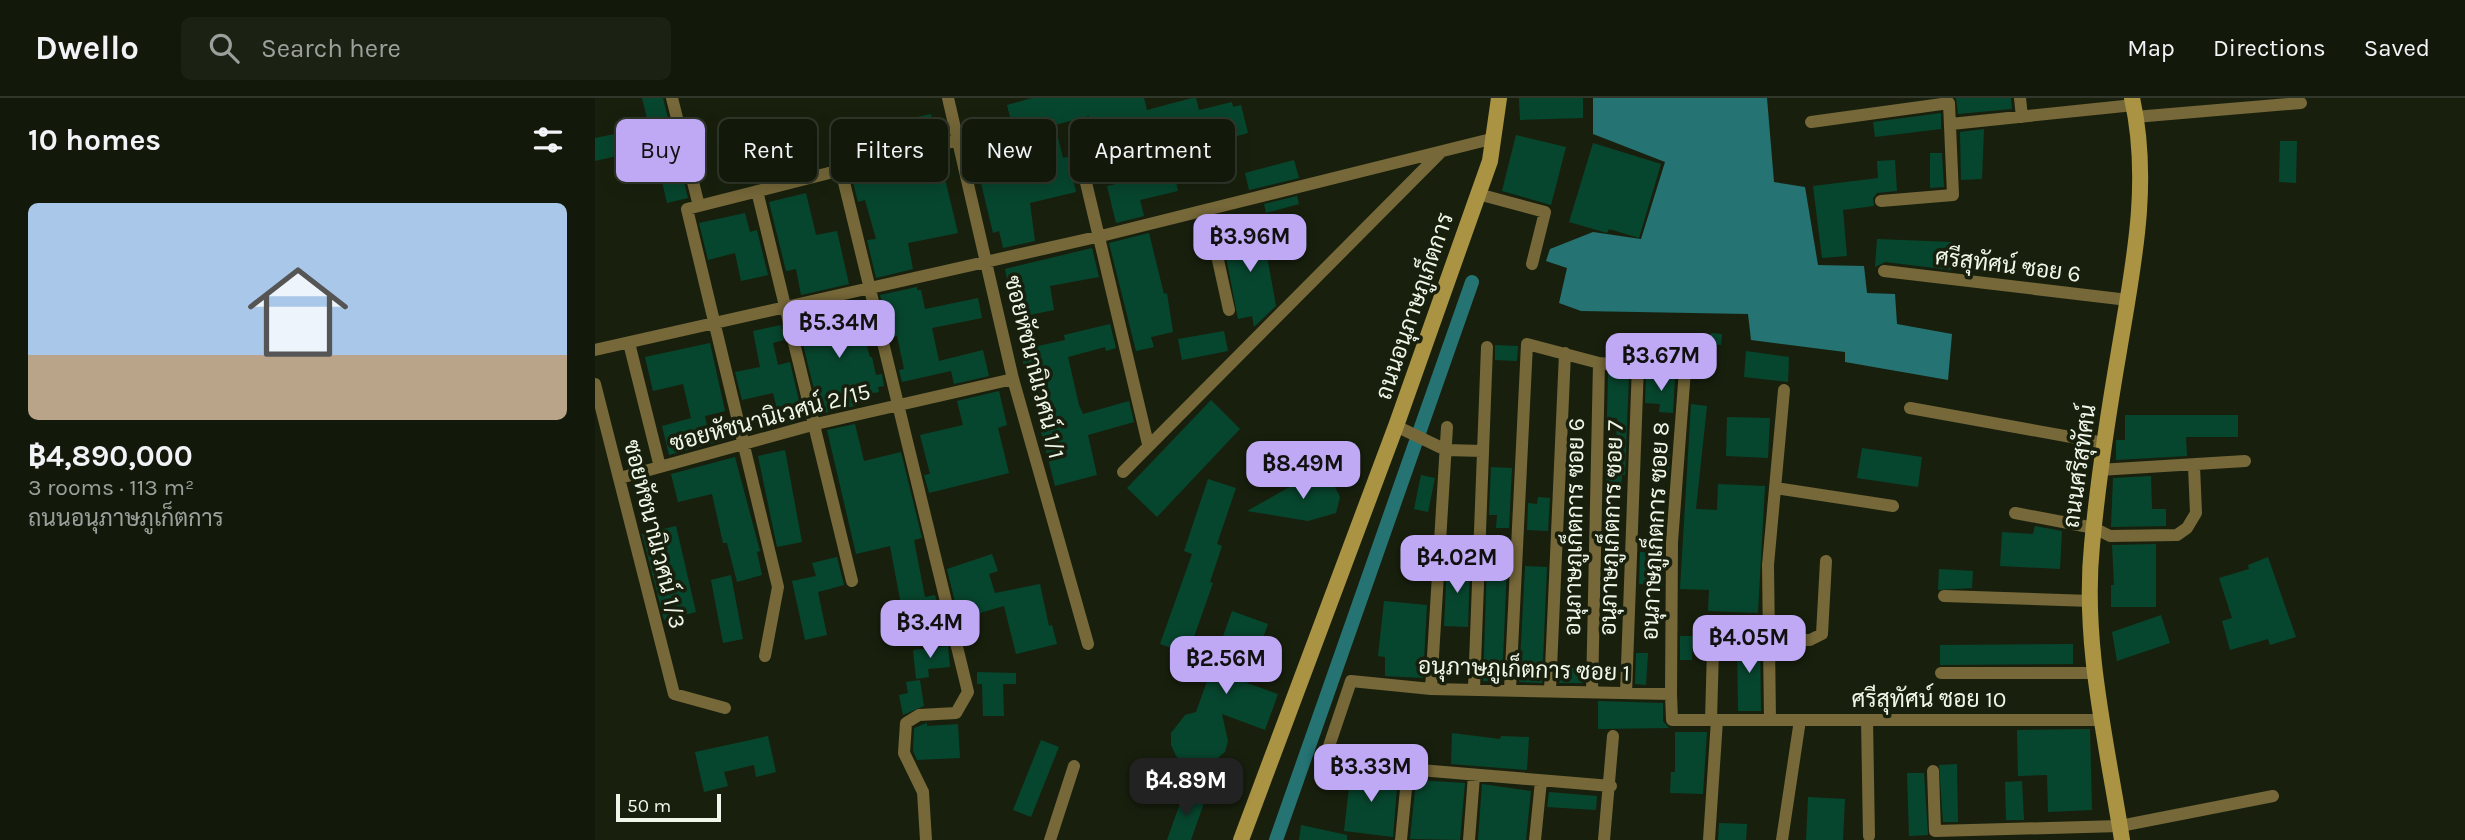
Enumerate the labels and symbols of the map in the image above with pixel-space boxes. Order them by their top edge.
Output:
street label: ถนนอนุภาษภูเก็ตการ [1366,208,1462,404]
pin: ฿3.96M [1193,214,1307,274]
street label: ศรีสุทัศน์ ซอย 6 [1933,240,2083,290]
street label: ซอยหัชนานิเวศน์ 1/1 [999,272,1073,462]
pin: ฿5.34M [782,300,896,360]
pin: ฿3.67M [1604,334,1718,393]
street label: ซอยหัชนานิเวศน์ 2/15 [666,375,873,457]
street label: ถนนศรีสุทัศน์ [2054,402,2104,530]
street label: อนุภาษภูเก็ตการ ซอย 6 [1555,418,1593,636]
street label: อนุภาษภูเก็ตการ ซอย 7 [1590,419,1632,636]
street label: อนุภาษภูเก็ตการ ซอย 8 [1632,421,1678,641]
street label: ซอยหัชนานิเวศน์ 1/3 [618,436,694,631]
pin: ฿8.49M [1246,442,1360,501]
pin: ฿4.02M [1400,536,1514,595]
pin: ฿3.4M [881,601,979,660]
pin: ฿4.05M [1692,616,1806,675]
pin: ฿2.56M [1169,636,1283,696]
street label: อนุภาษภูเก็ตการ ซอย 1 [1417,648,1631,690]
street label: ศรีสุทัศน์ ซอย 10 [1852,683,2006,715]
pin: ฿3.33M [1314,744,1428,804]
pin: ฿4.89M [1129,758,1243,818]
scale bar [616,791,721,823]

